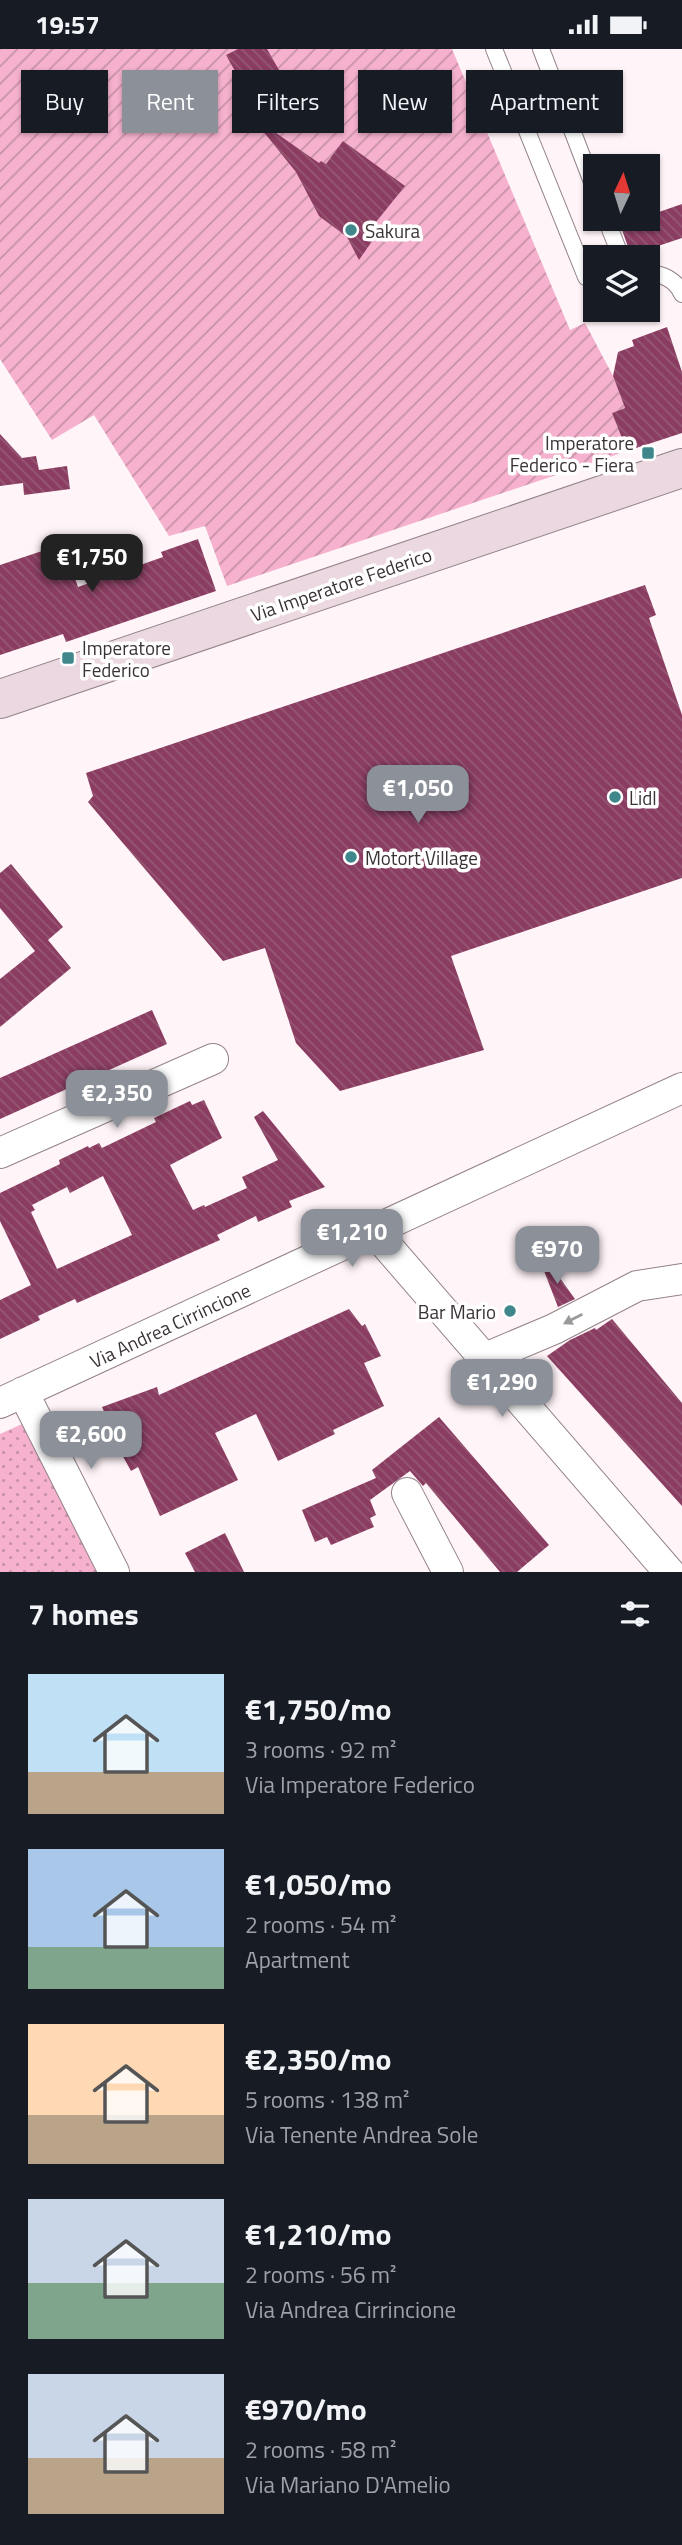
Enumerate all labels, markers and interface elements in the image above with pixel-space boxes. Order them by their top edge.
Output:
text: 19:57 [35,5,100,44]
chip: Buy [21,70,108,133]
chip: Rent [122,70,218,133]
chip: Filters [232,70,344,133]
chip: New [358,70,452,133]
chip: Apartment [466,70,623,133]
north arrow [583,154,660,231]
map controls [583,154,660,322]
place label: Sakura [365,216,421,245]
marker: Sakura [343,222,359,238]
button: layers [583,245,660,322]
place label: Imperatore Federico - Fiera [510,428,634,479]
marker: Imperatore Federico - Fiera [640,445,656,461]
pin: €1,750 [35,535,149,594]
text: €1,750 [57,539,127,574]
street label: Via Imperatore Federico [247,539,435,629]
place label: Imperatore Federico [82,633,171,684]
marker: Imperatore Federico [60,650,76,666]
pin: €1,050 [361,765,475,825]
text: €1,050 [383,770,453,805]
place label: Lidl [629,783,657,812]
marker: Lidl [607,789,623,805]
place label: Motort Village [365,843,478,872]
marker: Motort Village [343,849,359,865]
pin: €2,350 [60,1070,174,1130]
text: €2,350 [82,1075,152,1110]
pin: €1,210 [295,1209,409,1269]
text: €1,210 [317,1214,387,1249]
pin: €970 [516,1227,598,1286]
text: €970 [531,1231,583,1266]
street label: Via Andrea Cirrincione [85,1275,255,1375]
place label: Bar Mario [418,1297,496,1326]
marker: Bar Mario [502,1303,518,1319]
one-way arrow [563,1314,583,1325]
pin: €1,290 [445,1359,559,1419]
text: €1,290 [467,1364,537,1399]
pin: €2,600 [34,1411,148,1471]
text: €2,600 [56,1416,126,1451]
text: 7 homes [28,1591,139,1637]
icon: filters [616,1595,654,1633]
text: €1,750/mo [245,1686,391,1732]
icon: home [84,1702,168,1786]
text: 3 rooms · 92 m² [245,1732,396,1767]
text: Via Imperatore Federico [245,1767,475,1802]
text: €1,050/mo [245,1861,391,1907]
icon: home [84,1877,168,1961]
text: 2 rooms · 54 m² [245,1907,396,1942]
text: Apartment [245,1942,350,1977]
text: €2,350/mo [245,2036,391,2082]
icon: home [84,2052,168,2136]
text: 5 rooms · 138 m² [245,2082,409,2117]
text: Via Tenente Andrea Sole [245,2117,478,2152]
text: €1,210/mo [245,2211,391,2257]
icon: home [84,2227,168,2311]
text: 2 rooms · 56 m² [245,2257,396,2292]
text: Via Andrea Cirrincione [245,2292,456,2327]
text: €970/mo [245,2386,367,2432]
icon: home [84,2402,168,2486]
text: 2 rooms · 58 m² [245,2432,396,2467]
text: Via Mariano D'Amelio [245,2467,451,2502]

